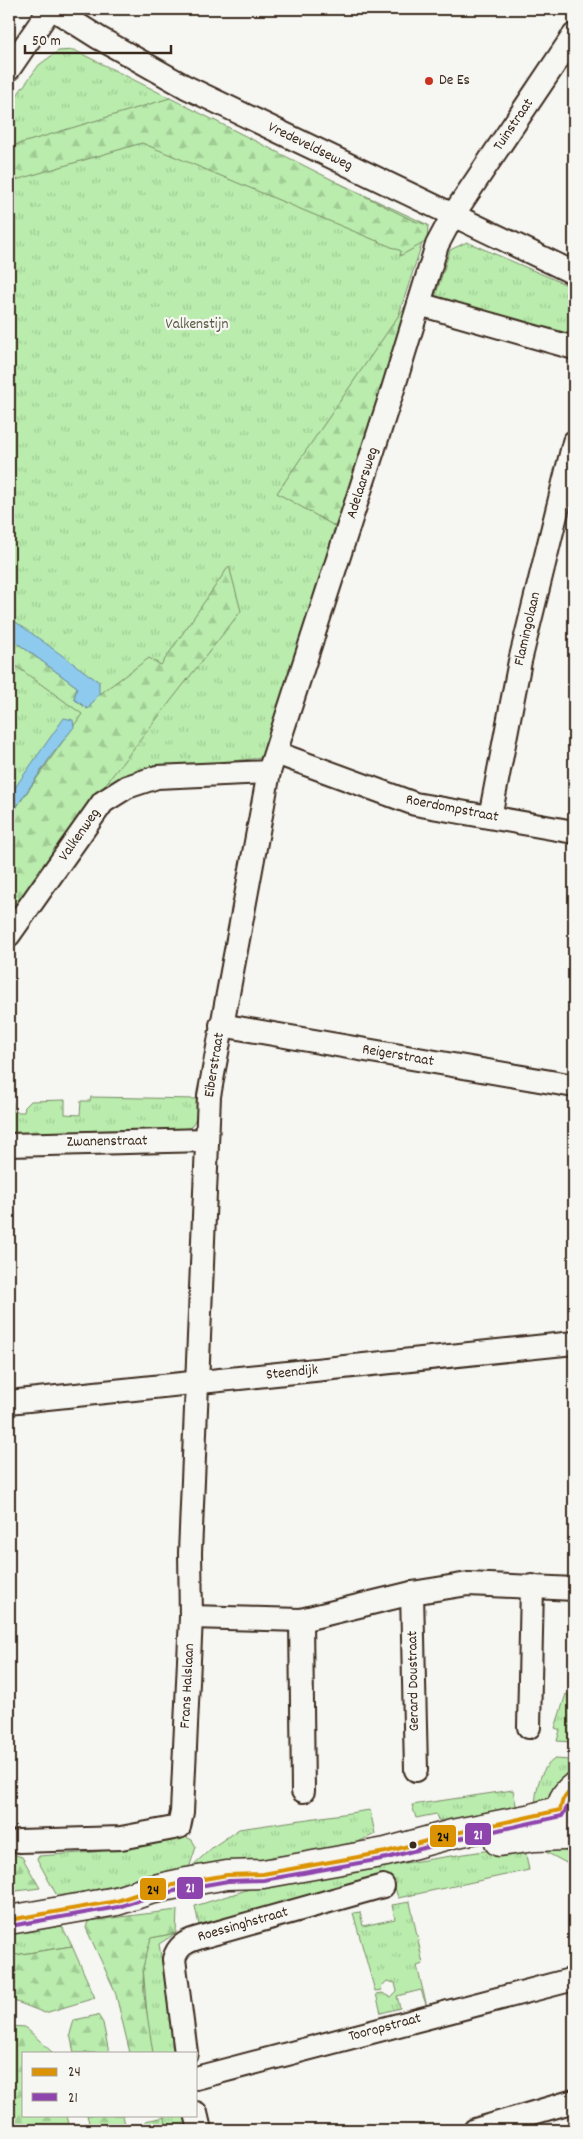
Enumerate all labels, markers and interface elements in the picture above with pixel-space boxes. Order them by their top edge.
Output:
scale bar [25,22,171,54]
text: 50 m [32,31,61,53]
place label: De Es [439,70,470,92]
marker: De Es [423,75,435,87]
street label: Tuinstraat [488,94,540,156]
street label: Vredeveldseweg [264,117,356,177]
park label: Valkenstijn [166,314,229,336]
street label: Adelaarsweg [341,444,385,522]
street label: Flamingolaan [509,590,547,668]
street label: Roerdompstraat [404,789,501,829]
street label: Valkenweg [54,804,106,866]
street label: Eiberstraat [199,1031,231,1099]
street label: Reigerstraat [360,1039,436,1073]
street label: Zwanenstraat [66,1130,148,1154]
street label: Steendijk [265,1359,319,1387]
street label: Gerard Doustraat [402,1630,426,1732]
street label: Frans Halslaan [175,1643,201,1729]
line badge: 21 [464,1822,492,1846]
line badge: 24 [429,1824,457,1848]
text: 21 [473,1826,483,1846]
text: 24 [437,1828,449,1848]
unlabelled marker [408,1840,418,1850]
line badge: 21 [176,1876,204,1900]
line badge: 24 [139,1877,167,1901]
text: 21 [185,1879,195,1899]
text: 24 [147,1881,159,1901]
street label: Roessinghstraat [195,1901,291,1948]
street label: Tooropstraat [346,2008,424,2048]
legend [22,2052,198,2116]
text: 24 [68,2062,81,2084]
text: 21 [68,2088,78,2110]

